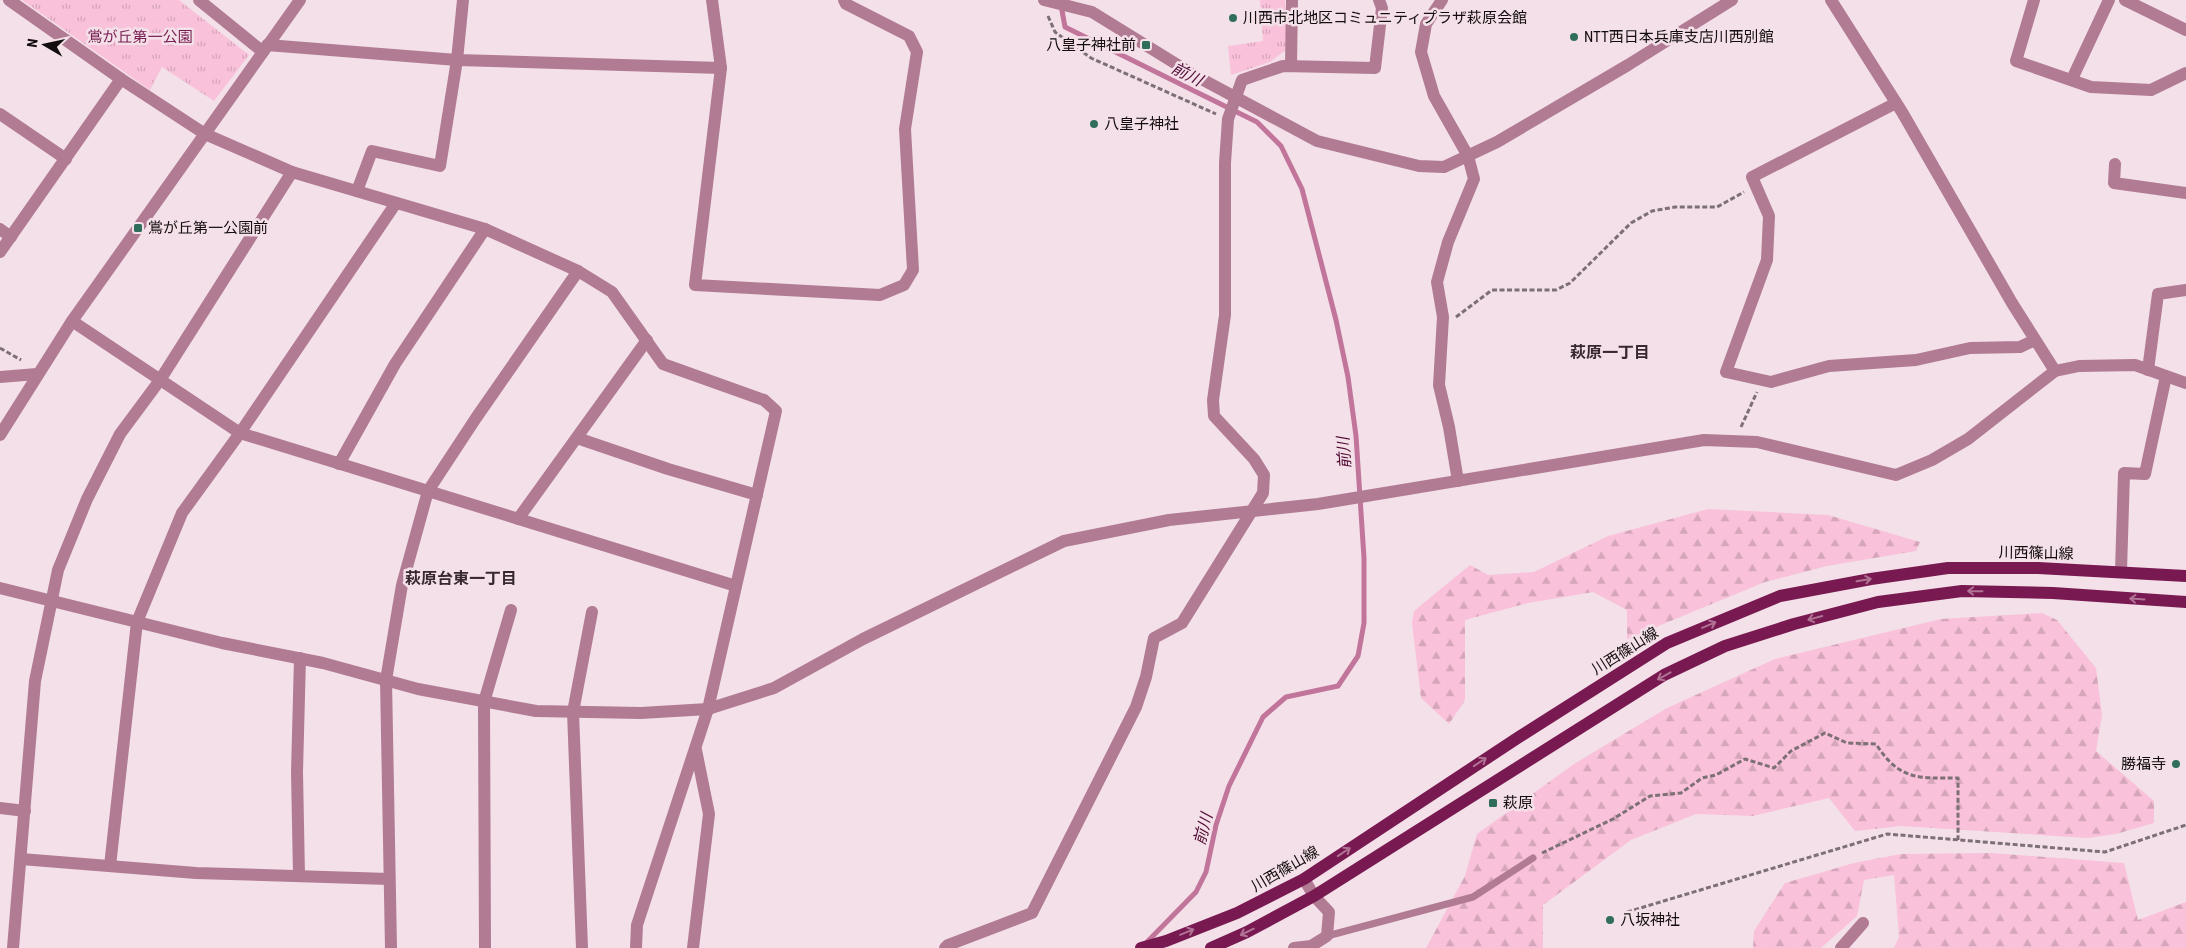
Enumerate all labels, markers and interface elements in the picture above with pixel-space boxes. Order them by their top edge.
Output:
place label: 川西市北地区コミュニティプラザ萩原会館 [1243,9,1527,27]
marker: 川西市北地区コミュニティプラザ萩原会館 [1227,12,1239,24]
north arrow [20,20,70,70]
park label: 鴬が丘第一公園 [87,28,193,46]
place label: NTT西日本兵庫支店川西別館 [1584,28,1774,46]
marker: NTT西日本兵庫支店川西別館 [1568,31,1580,43]
place label: 八皇子神社前 [1046,36,1136,54]
text: N [24,37,41,48]
marker: 八皇子神社前 [1140,39,1152,51]
water label: 前川 [1168,58,1207,91]
place label: 八皇子神社 [1104,115,1179,133]
marker: 八皇子神社 [1088,118,1100,130]
place label: 鴬が丘第一公園前 [148,219,268,237]
marker: 鴬が丘第一公園前 [132,222,144,234]
district label: 萩原一丁目 [1570,343,1650,362]
water label: 前川 [1333,434,1355,470]
street label: 川西篠山線 [1998,543,2074,563]
district label: 萩原台東一丁目 [405,569,517,588]
one-way arrow [1855,574,1871,584]
one-way arrow [1967,587,1983,596]
one-way arrow [2130,594,2146,603]
one-way arrow [1808,614,1824,623]
one-way arrow [1701,620,1716,630]
street label: 川西篠山線 [1588,623,1662,679]
one-way arrow [1657,672,1672,681]
place label: 勝福寺 [2121,755,2166,773]
one-way arrow [1472,757,1486,767]
marker: 勝福寺 [2170,758,2182,770]
place label: 萩原 [1503,794,1533,812]
marker: 萩原 [1487,797,1499,809]
water label: 前川 [1190,809,1217,847]
street label: 川西篠山線 [1248,842,1322,896]
one-way arrow [1337,847,1351,857]
place label: 八坂神社 [1620,911,1680,929]
marker: 八坂神社 [1604,914,1616,926]
one-way arrow [1180,927,1195,936]
one-way arrow [1239,927,1254,937]

